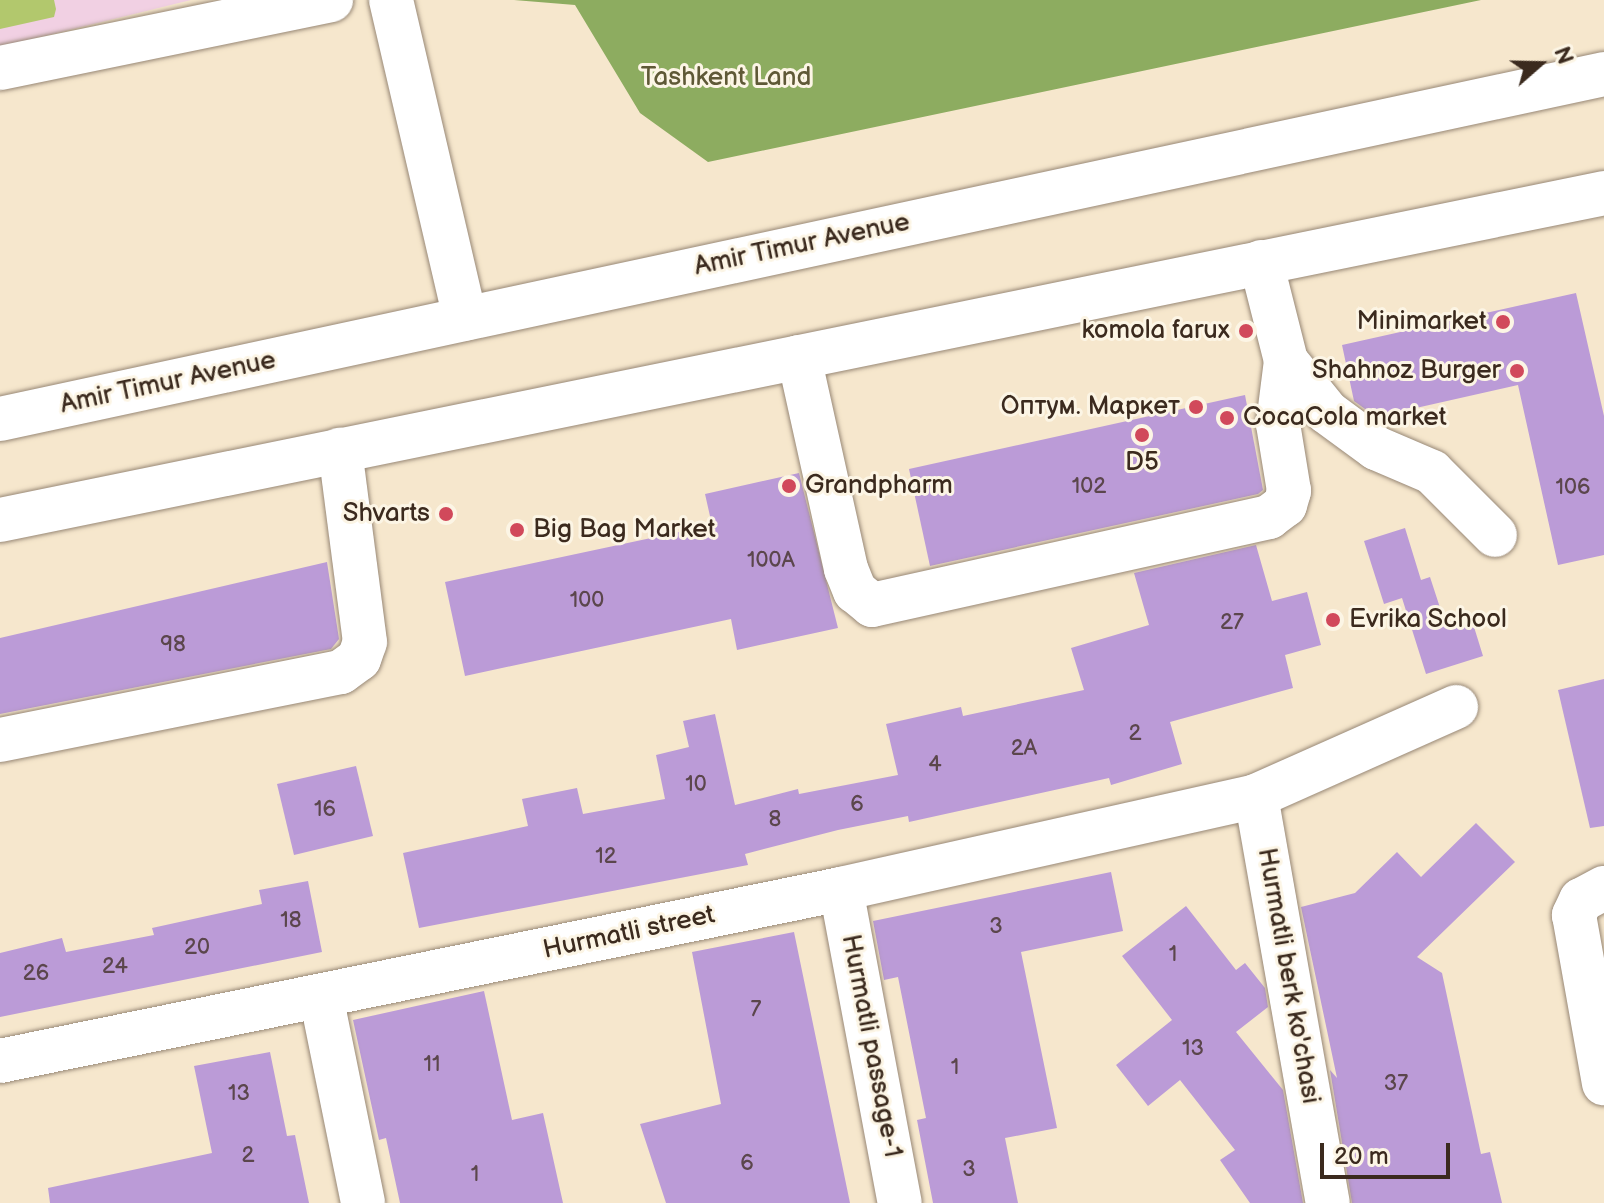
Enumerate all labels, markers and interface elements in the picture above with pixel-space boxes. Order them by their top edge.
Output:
north arrow [1500,24,1580,104]
text: N [1548,43,1579,68]
park label: Tashkent Land [641,62,811,94]
street label: Amir Timur Avenue [691,207,913,283]
place label: Minimarket [1356,306,1487,338]
marker: Minimarket [1494,313,1512,331]
place label: komola farux [1082,315,1230,347]
marker: komola farux [1237,322,1255,340]
street label: Amir Timur Avenue [57,345,279,421]
place label: Shahnoz Burger [1312,355,1501,387]
marker: Shahnoz Burger [1508,362,1526,380]
place label: Оптум. Маркет [1001,391,1180,423]
marker: Оптум. Маркет [1187,398,1205,416]
place label: CocaCola market [1243,402,1447,434]
marker: CocaCola market [1218,409,1236,427]
marker: D5 [1133,426,1151,444]
place label: D5 [1125,447,1159,479]
place label: Grandpharm [805,470,953,502]
house number: 102 [1072,474,1106,500]
house number: 106 [1556,475,1590,501]
marker: Grandpharm [780,477,798,495]
place label: Shvarts [343,498,430,530]
marker: Shvarts [437,505,455,523]
place label: Big Bag Market [533,514,716,546]
marker: Big Bag Market [508,521,526,539]
house number: 100A [747,548,795,574]
house number: 100 [570,588,604,614]
place label: Evrika School [1349,604,1507,636]
house number: 27 [1220,610,1244,636]
marker: Evrika School [1324,611,1342,629]
house number: 98 [160,632,186,658]
house number: 2 [1129,721,1141,747]
house number: 2А [1011,736,1037,762]
house number: 4 [928,752,942,778]
house number: 10 [685,772,707,798]
house number: 6 [850,792,864,818]
house number: 16 [314,797,336,823]
house number: 8 [769,807,781,833]
house number: 12 [595,844,617,870]
street label: Hurmatli berk ko'chasi [1250,846,1326,1106]
street label: Hurmatli street [540,900,718,966]
house number: 18 [280,908,302,934]
house number: 3 [989,914,1003,940]
street label: Hurmatli passage-1 [834,932,908,1160]
house number: 20 [184,935,210,961]
house number: 1 [1169,942,1177,968]
house number: 24 [102,954,128,980]
house number: 26 [23,961,49,987]
house number: 7 [751,997,761,1023]
house number: 13 [1182,1036,1204,1062]
house number: 11 [423,1052,441,1078]
house number: 1 [951,1055,959,1081]
house number: 37 [1384,1071,1408,1097]
house number: 13 [228,1081,250,1107]
scale bar [1324,1127,1454,1177]
text: 20 m [1334,1142,1389,1171]
house number: 2 [242,1143,254,1169]
house number: 6 [740,1151,754,1177]
house number: 3 [962,1157,976,1183]
house number: 1 [471,1162,479,1188]

